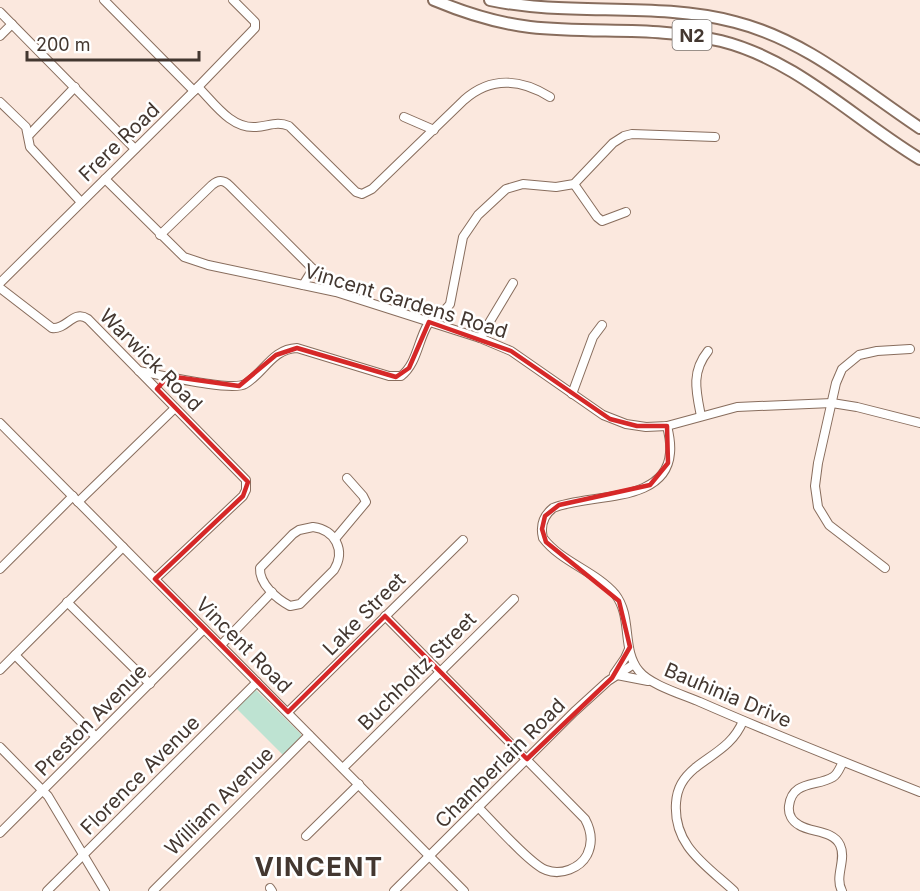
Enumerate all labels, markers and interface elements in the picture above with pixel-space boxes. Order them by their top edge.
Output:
road number: N2 [672,20,712,50]
scale bar [27,24,200,62]
text: 200 m [36,34,91,55]
street label: Frere Road [74,98,164,186]
street label: Vincent Gardens Road [302,259,510,343]
street label: Warwick Road [95,304,207,416]
street label: Lake Street [318,567,411,660]
street label: Vincent Road [191,592,297,698]
street label: Buchholtz Street [353,607,481,735]
street label: Bauhinia Drive [661,657,795,733]
street label: Preston Avenue [30,659,152,781]
street label: Chamberlain Road [430,693,570,833]
street label: Florence Avenue [76,711,204,839]
street label: William Avenue [160,742,278,860]
district label: VINCENT [254,851,384,882]

